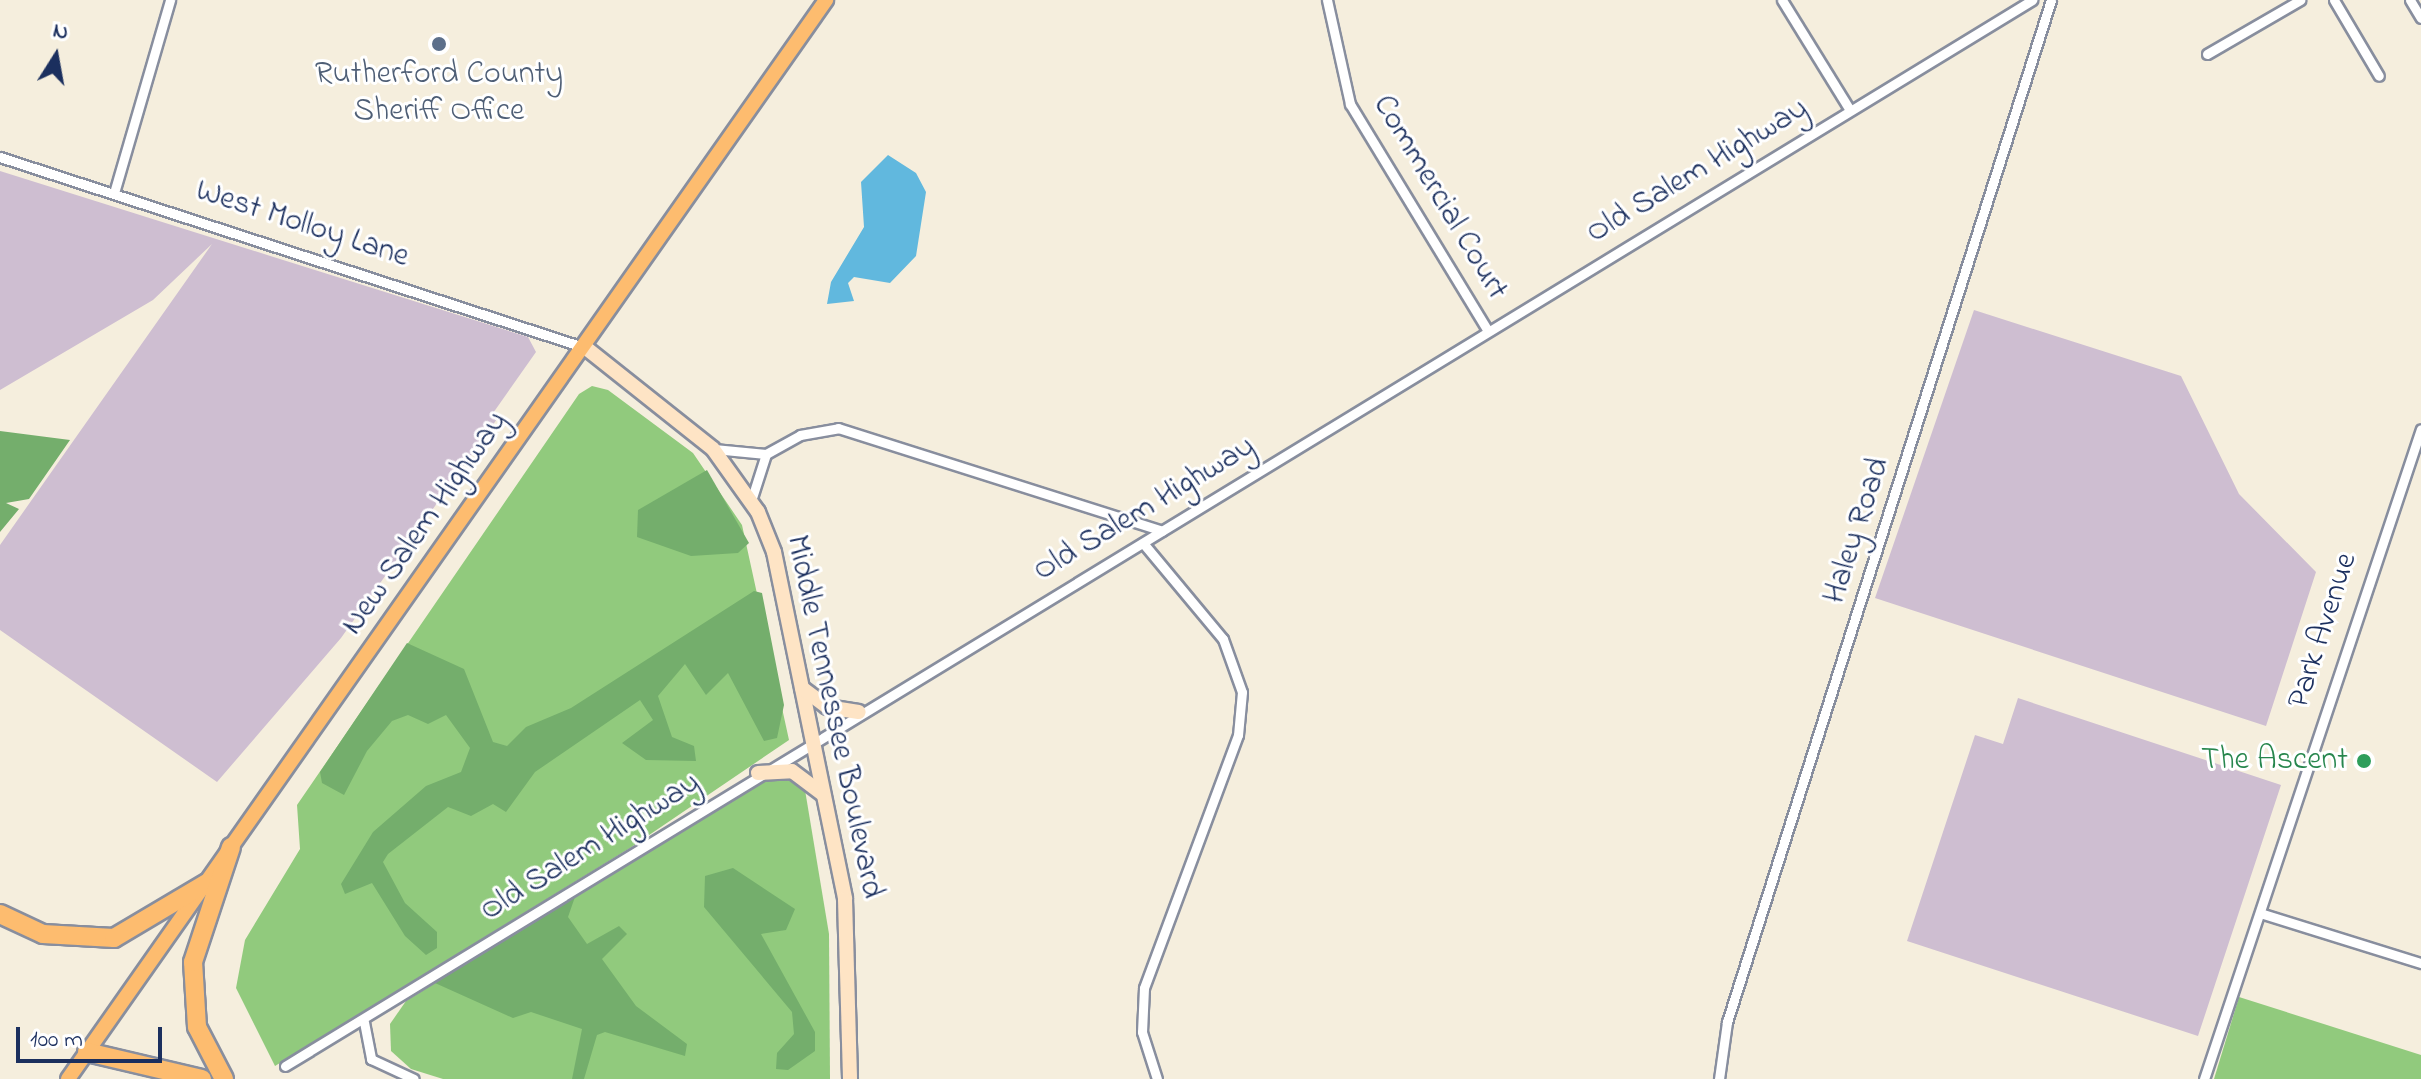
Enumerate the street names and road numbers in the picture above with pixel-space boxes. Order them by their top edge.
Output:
street label: Commercial Court [1363,89,1515,307]
street label: Old Salem Highway [1580,91,1816,253]
street label: West Molloy Lane [191,172,413,278]
street label: New Salem Highway [335,405,517,643]
street label: Old Salem Highway [1027,429,1263,591]
street label: Haley Road [1816,453,1900,609]
street label: Middle Tennessee Boulevard [776,532,890,902]
street label: Park Avenue [2281,548,2367,714]
street label: Old Salem Highway [474,765,708,931]

